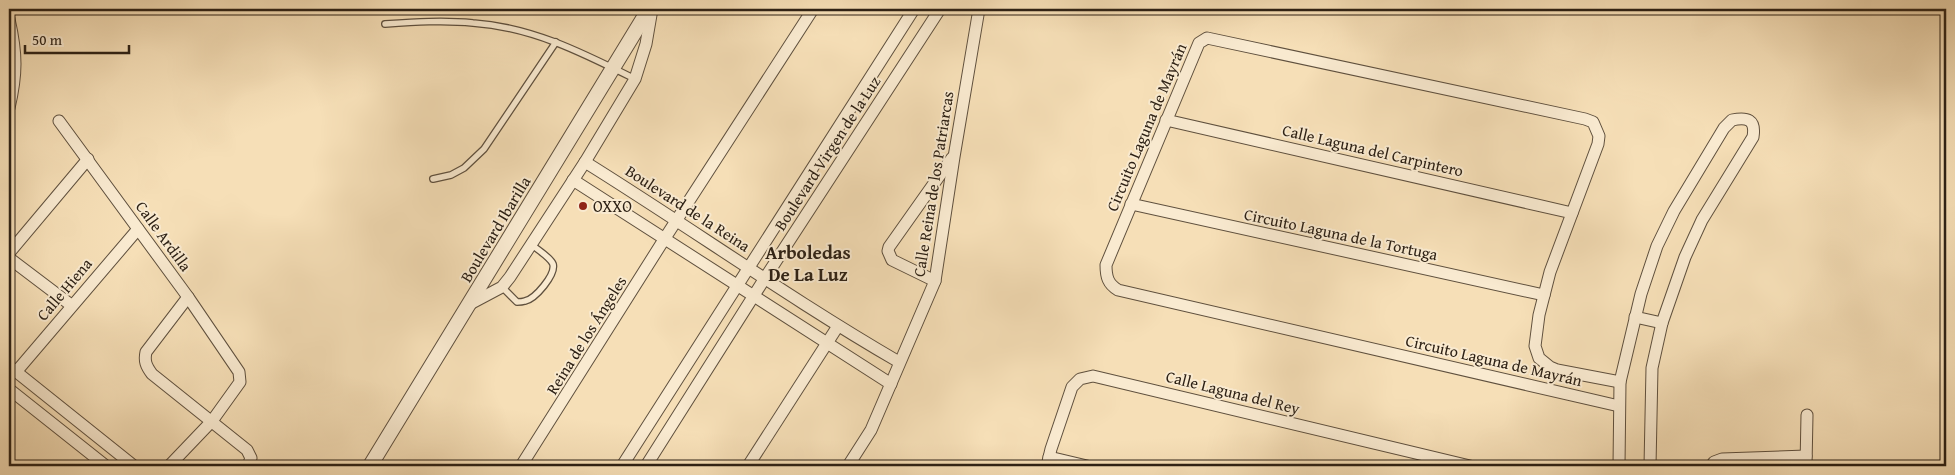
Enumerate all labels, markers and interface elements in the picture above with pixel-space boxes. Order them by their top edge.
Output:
scale bar [25,22,129,54]
text: 50 m [32,29,63,50]
street label: Circuito Laguna de Mayrán [1100,39,1192,215]
street label: Boulevard Virgen de la Luz [768,71,886,235]
street label: Calle Reina de los Patriarcas [906,90,960,278]
street label: Calle Laguna del Carpintero [1280,117,1466,183]
street label: Boulevard de la Reina [621,159,755,258]
street label: Boulevard Ibarilla [454,171,536,287]
place label: OXXO [593,194,632,218]
street label: Calle Ardilla [130,196,198,277]
marker: OXXO [577,200,589,212]
street label: Circuito Laguna de la Tortuga [1242,202,1440,266]
district label: Arboledas De La Luz [765,238,851,288]
street label: Calle Hiena [31,252,98,326]
street label: Reina de los Ángeles [540,271,632,399]
street label: Circuito Laguna de Mayrán [1403,328,1585,392]
street label: Calle Laguna del Rey [1164,364,1302,420]

